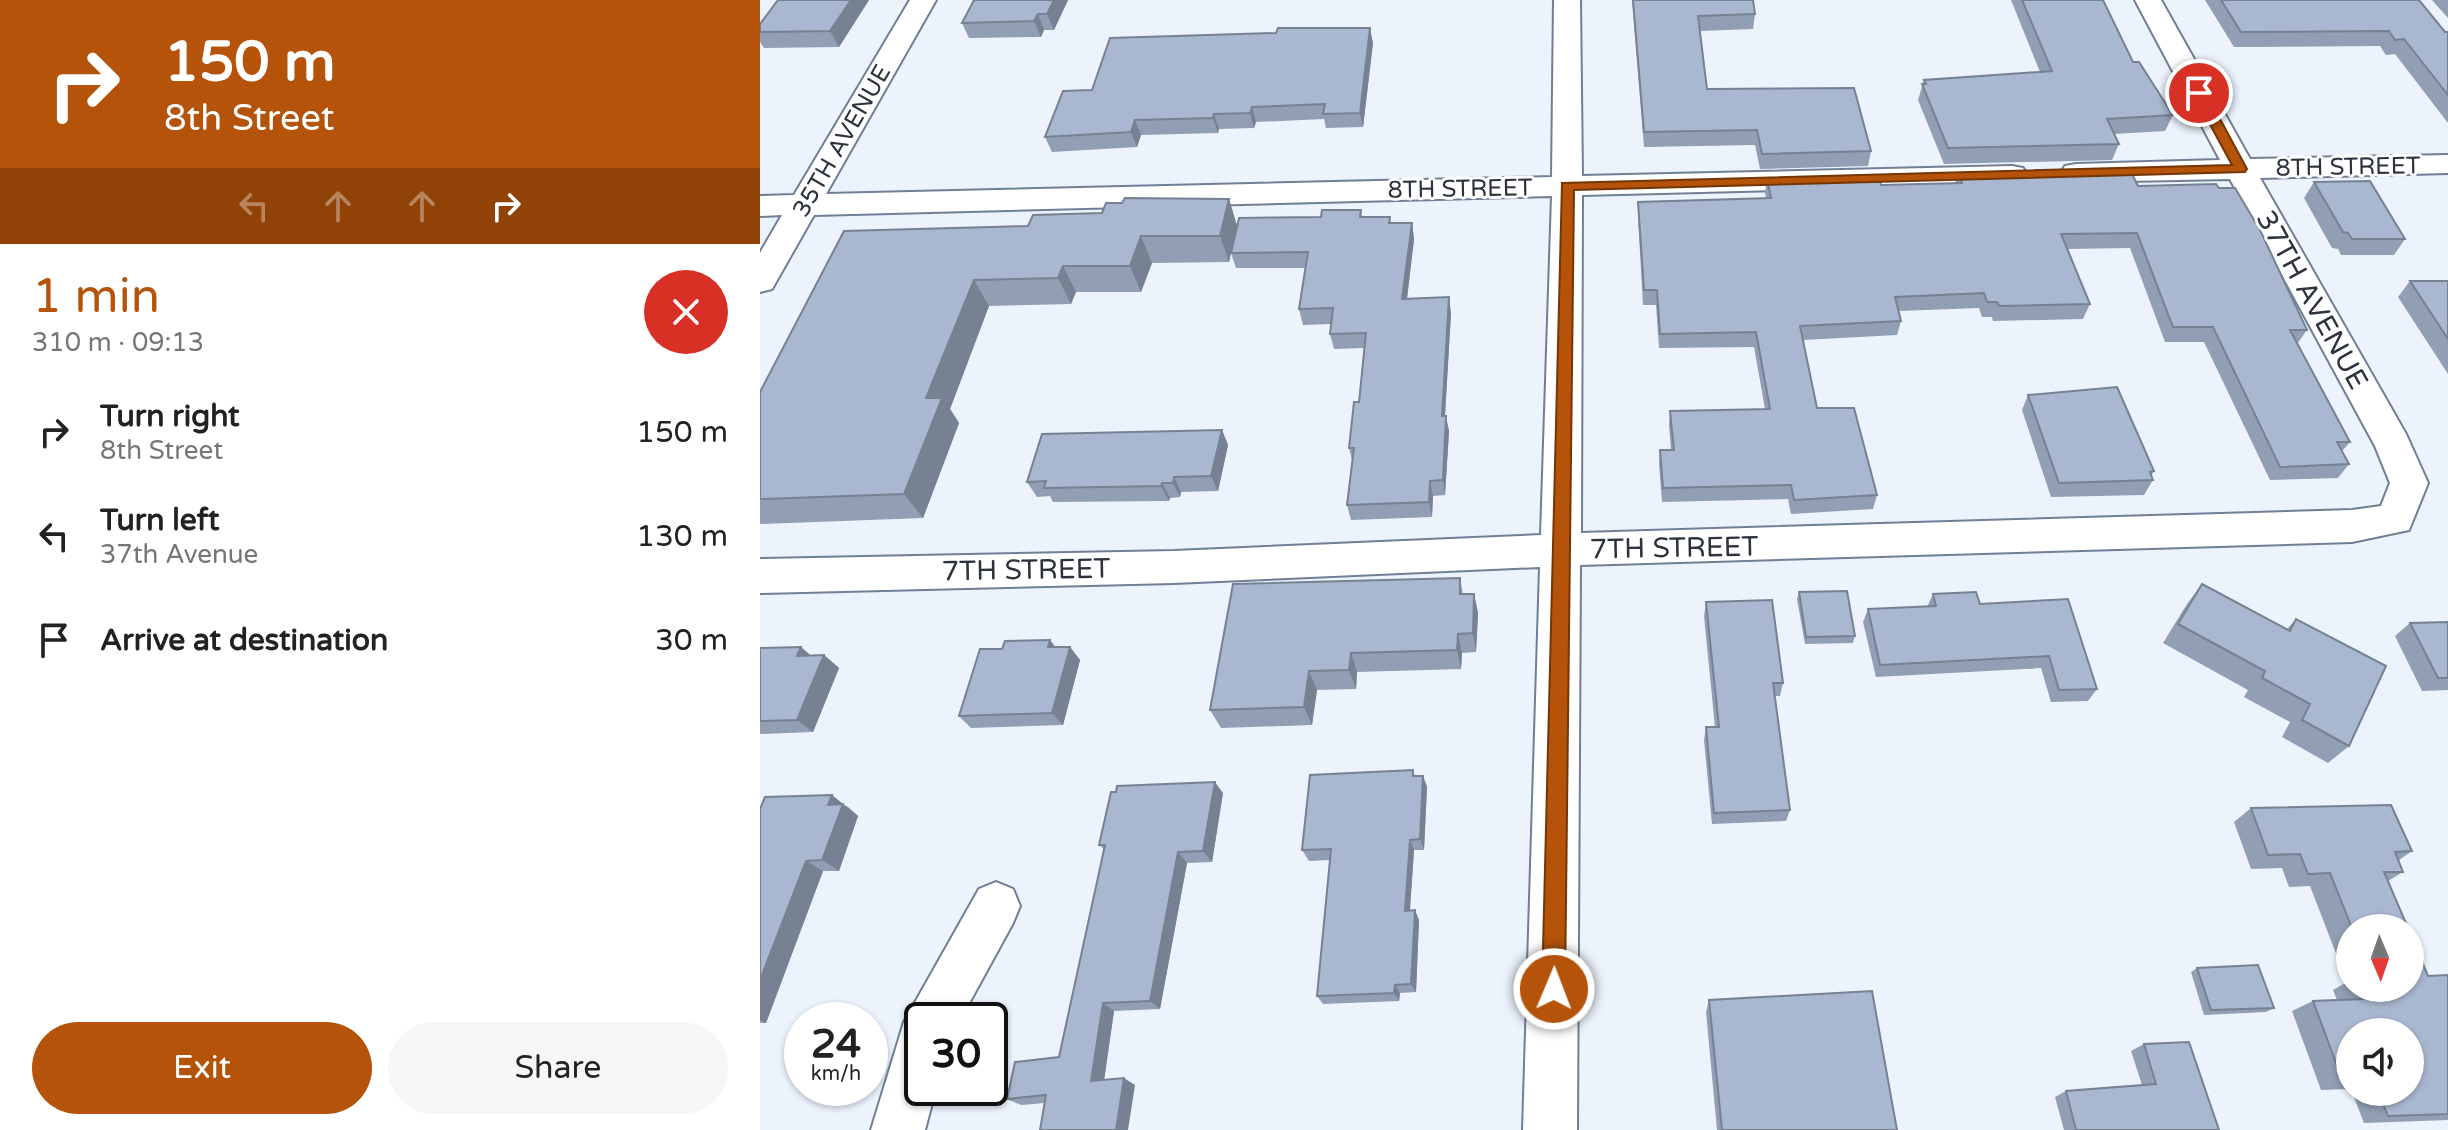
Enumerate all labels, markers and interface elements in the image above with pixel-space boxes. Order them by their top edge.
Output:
text: 150 m [164,29,335,96]
icon: right [32,32,136,136]
pin [2165,59,2233,127]
street label: 35TH AVENUE [787,60,897,222]
icon: arrive [2177,71,2221,115]
text: 8th Street [164,97,335,140]
street label: 8TH STREET [2275,151,2421,183]
street label: 8TH STREET [1387,173,1533,205]
icon: left [232,184,276,228]
icon: ahead [316,184,360,228]
icon: ahead [400,184,444,228]
icon: right [484,184,528,228]
street label: 37TH AVENUE [2249,205,2375,395]
text: 1 min [32,268,160,326]
button: close [644,270,728,354]
text: 310 m · 09:13 [32,327,204,358]
text: Turn right [100,398,240,435]
icon: right [32,410,76,454]
text: 150 m [636,414,728,451]
text: 8th Street [100,435,223,466]
text: Turn left [100,502,219,539]
icon: left [32,514,76,558]
text: 130 m [636,518,728,555]
street label: 7TH STREET [1589,530,1759,566]
text: 37th Avenue [100,539,258,570]
street label: 7TH STREET [941,552,1111,588]
icon: arrive [32,618,76,662]
text: Arrive at destination [100,622,388,659]
text: 30 m [655,622,728,659]
north arrow [2336,914,2424,1002]
map controls [2336,914,2424,1106]
position arrow [1512,947,1596,1031]
speed limit sign: 30 [904,1002,1008,1106]
button: sound [2336,1018,2424,1106]
text: 24 [811,1020,861,1068]
button: Exit [32,1022,372,1114]
button: Share [388,1022,728,1114]
text: km/h [811,1062,861,1086]

